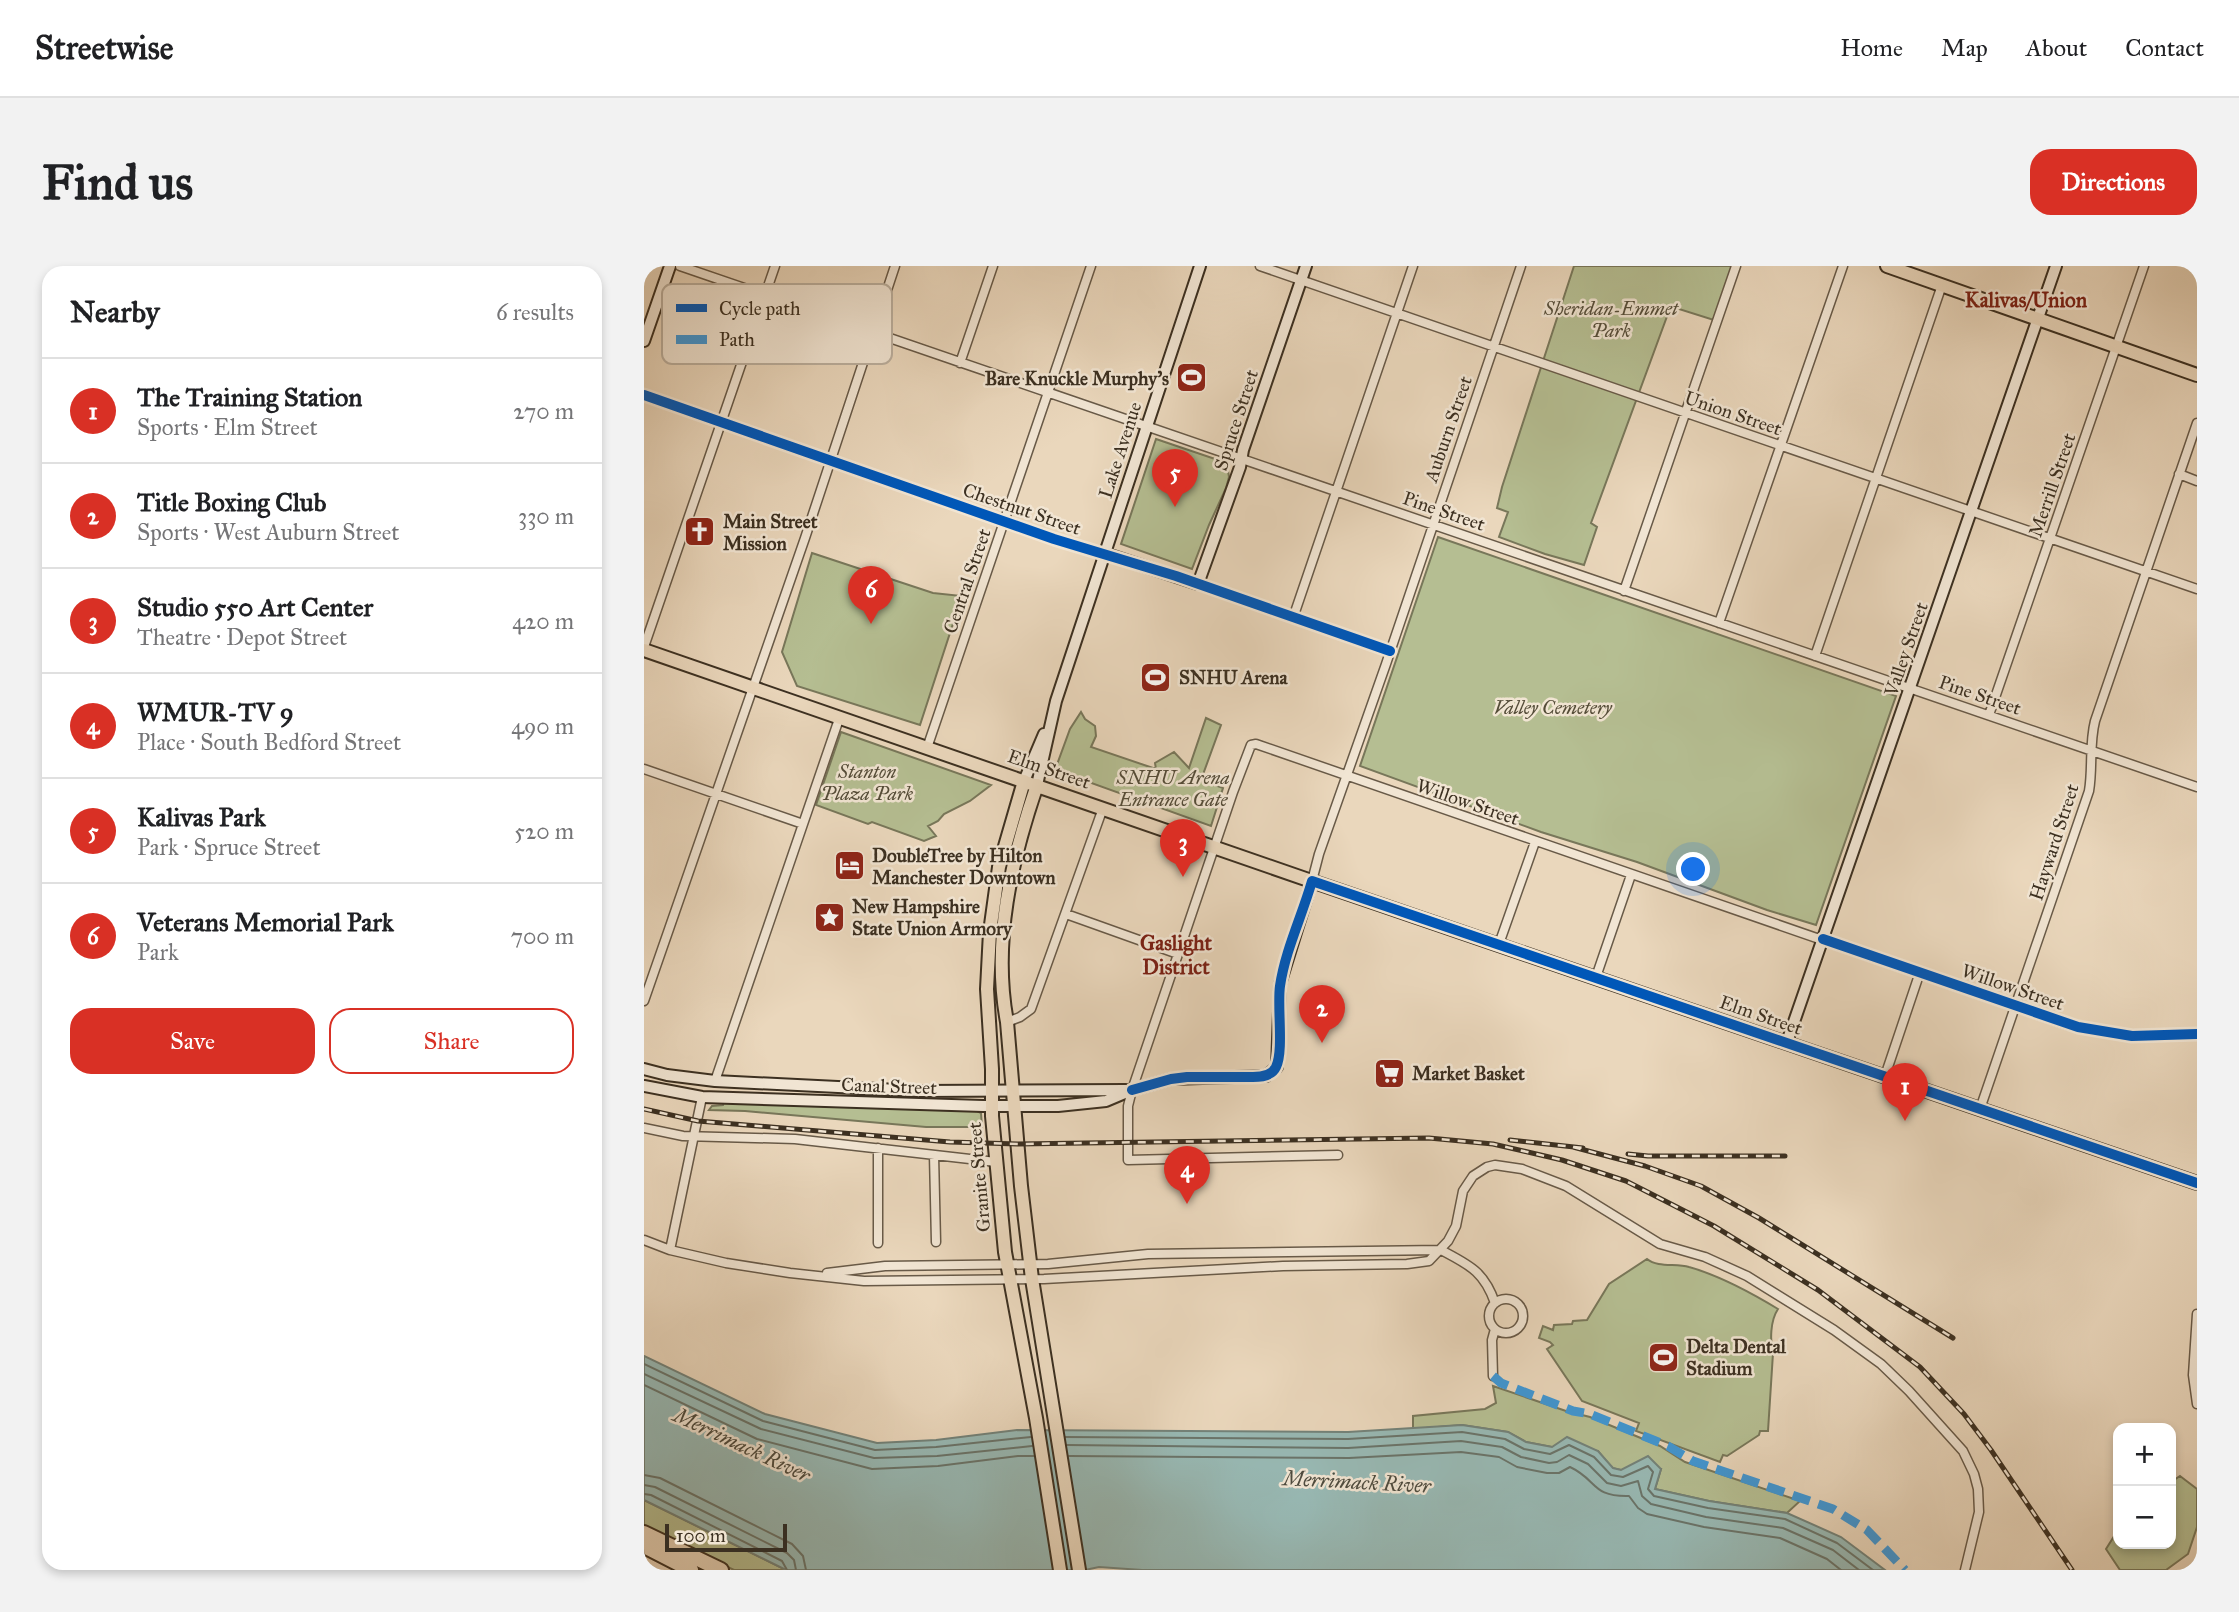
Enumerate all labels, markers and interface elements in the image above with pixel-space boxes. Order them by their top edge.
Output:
text: Streetwise [35,28,173,68]
text: Home [1840,33,1903,63]
text: Map [1941,33,1988,63]
text: About [2026,33,2087,63]
text: Contact [2125,33,2204,63]
button: Directions [2030,149,2197,215]
text: Find us [42,153,193,212]
legend [662,284,892,364]
district label: Kalivas/Union [1965,287,2088,313]
text: Nearby [70,294,160,330]
text: Cycle path [719,297,801,320]
park label: Sheridan-Emmet Park [1543,297,1679,342]
text: 6 results [496,298,574,326]
text: Path [719,328,755,351]
sports icon: Bare Knuckle Murphy's [1175,361,1209,395]
street label: Spruce Street [1209,366,1263,473]
place label: Bare Knuckle Murphy's [985,367,1169,391]
street label: Auburn Street [1419,373,1477,486]
text: The Training Station [137,381,362,413]
street label: Union Street [1681,386,1785,440]
text: 1 [88,397,98,425]
text: 270 m [513,397,574,425]
street label: Lake Avenue [1094,399,1146,501]
text: Sports · Elm Street [137,413,318,441]
street label: Merrill Street [2023,430,2081,540]
pin: 5 [1152,449,1198,507]
street label: Chestnut Street [960,478,1084,540]
text: Title Boxing Club [137,486,326,518]
street label: Pine Street [1400,486,1488,536]
text: 2 [87,502,99,530]
text: 330 m [518,502,574,530]
place label: Main Street Mission [723,510,818,555]
church icon: Main Street Mission [683,515,717,549]
text: Sports · West Auburn Street [137,518,399,546]
street label: Central Street [938,525,996,636]
pin: 6 [848,566,894,624]
text: Studio 550 Art Center [137,591,373,623]
street label: Valley Street [1879,599,1933,700]
text: 3 [88,607,98,635]
text: 420 m [512,607,574,635]
text: Theatre · Depot Street [137,623,347,651]
sports icon: SNHU Arena [1139,660,1173,694]
place label: SNHU Arena [1179,666,1289,689]
street label: Pine Street [1936,670,2024,720]
text: WMUR-TV 9 [137,696,294,728]
park label: Valley Cemetery [1494,696,1613,719]
text: 4 [87,712,99,740]
text: 490 m [511,712,574,740]
text: Place · South Bedford Street [137,728,401,756]
street label: Elm Street [1005,744,1094,794]
park label: Stanton Plaza Park [821,760,914,805]
park label: SNHU Arena Entrance Gate [1116,766,1229,811]
street label: Willow Street [1414,774,1523,830]
street label: Hayward Street [2024,780,2084,903]
text: Kalivas Park [137,801,266,833]
text: 5 [88,817,98,845]
text: 520 m [514,817,574,845]
pin: 3 [1160,819,1206,877]
text: Park · Spruce Street [137,833,321,861]
place label: DoubleTree by Hilton Manchester Downtown [872,844,1056,889]
hotel icon: DoubleTree by Hilton Manchester Downtown [832,849,866,883]
your location [1676,852,1710,886]
place label: New Hampshire State Union Armory [852,895,1013,941]
place icon: New Hampshire State Union Armory [812,900,846,934]
text: Veterans Memorial Park [137,906,394,938]
text: 6 [87,922,99,950]
text: 700 m [511,922,574,950]
district label: Gaslight District [1140,930,1213,980]
text: Park [137,938,179,966]
street label: Willow Street [1959,959,2068,1015]
pin: 2 [1299,985,1345,1043]
street label: Elm Street [1717,990,1806,1040]
button: Save [70,1008,315,1074]
button: Share [329,1008,574,1074]
supermarket icon: Market Basket [1372,1056,1406,1090]
place label: Market Basket [1412,1062,1525,1085]
pin: 1 [1882,1063,1928,1121]
street label: Canal Street [841,1073,938,1099]
street label: Granite Street [963,1121,995,1233]
pin: 4 [1164,1146,1210,1204]
place label: Delta Dental Stadium [1686,1335,1787,1380]
sports icon: Delta Dental Stadium [1646,1340,1680,1374]
water label: Merrimack River [668,1401,816,1489]
map controls [2113,1423,2176,1549]
button: + [2113,1423,2176,1486]
water label: Merrimack River [1280,1465,1433,1499]
button: − [2113,1486,2176,1549]
scale bar [665,1521,788,1553]
text: 100 m [676,1524,726,1547]

